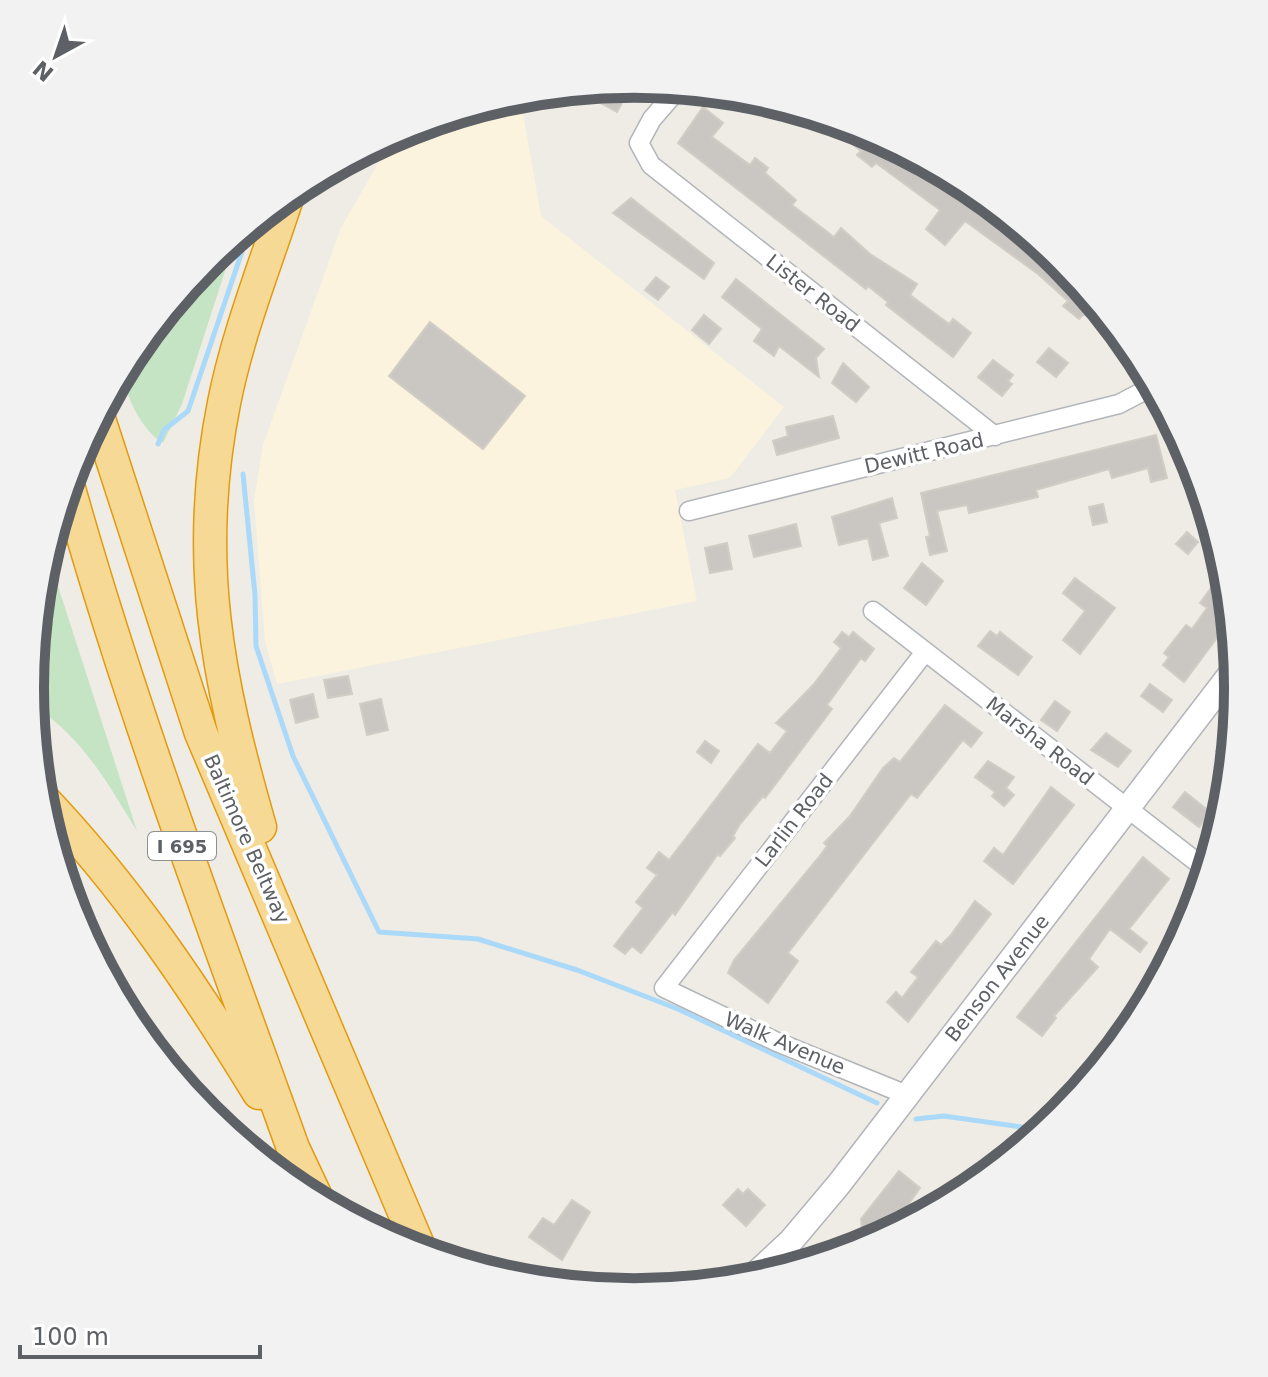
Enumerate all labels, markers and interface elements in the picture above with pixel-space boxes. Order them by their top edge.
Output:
north arrow [16,16,96,96]
text: N [28,55,59,86]
street label: Lister Road [761,249,865,337]
street label: Dewitt Road [862,428,986,478]
street label: Marsha Road [982,692,1098,790]
street label: Baltimore Beltway [199,751,295,928]
street label: Larlin Road [750,769,838,871]
road number: I 695 [148,832,216,860]
street label: Benson Avenue [940,910,1054,1046]
street label: Walk Avenue [721,1007,849,1079]
scale bar [20,1309,260,1359]
text: 100 m [32,1323,109,1351]

